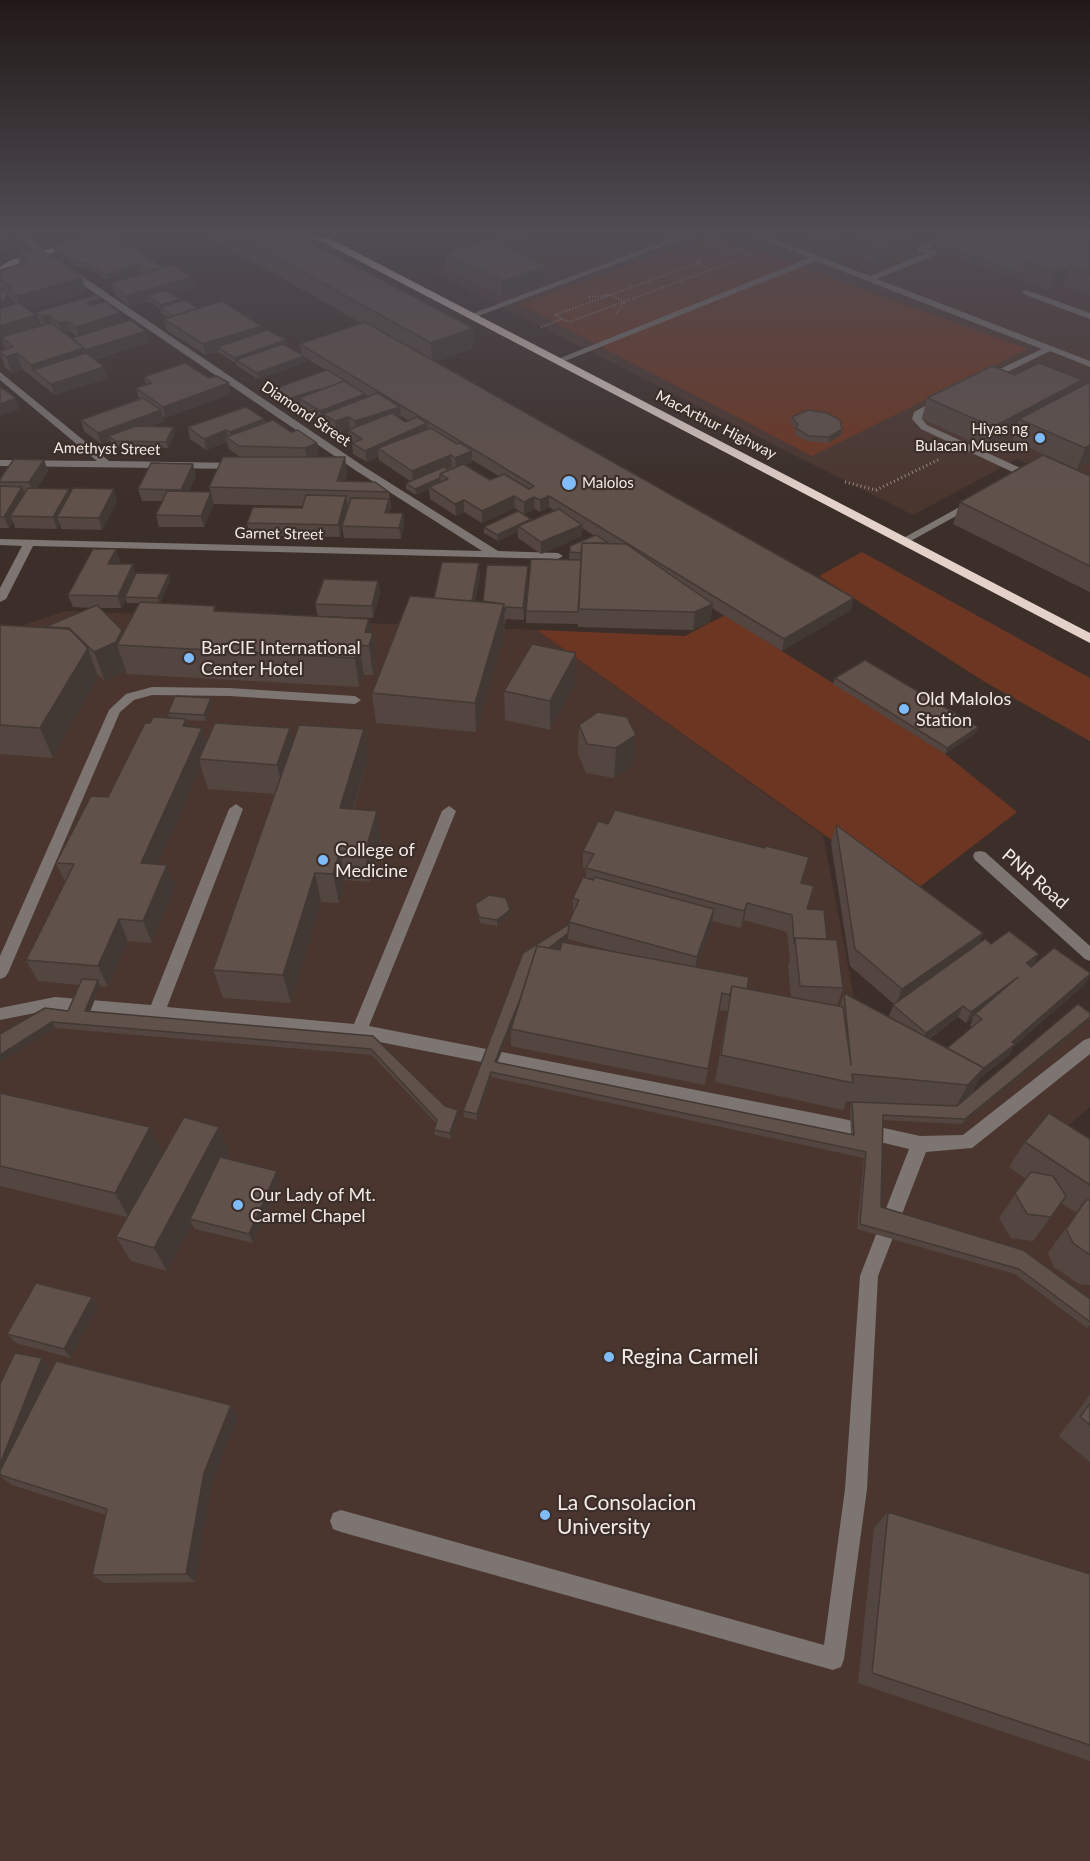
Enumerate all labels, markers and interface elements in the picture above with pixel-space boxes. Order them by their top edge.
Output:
street label: Diamond Street [258,378,354,450]
street label: MacArthur Highway [653,387,779,463]
place label: Hiyas ng Bulacan Museum [915,420,1028,455]
marker: Hiyas ng Bulacan Museum [1033,431,1047,445]
street label: Amethyst Street [54,439,160,459]
marker: Malolos [560,474,578,492]
place label: Malolos [582,474,634,492]
street label: Garnet Street [234,524,324,544]
place label: BarCIE International Center Hotel [201,637,361,680]
marker: BarCIE International Center Hotel [182,651,196,665]
place label: Old Malolos Station [916,688,1011,730]
marker: Old Malolos Station [897,702,911,716]
place label: College of Medicine [335,839,415,882]
street label: PNR Road [998,844,1072,914]
marker: College of Medicine [316,853,330,867]
place label: Our Lady of Mt. Carmel Chapel [250,1184,376,1226]
marker: Our Lady of Mt. Carmel Chapel [231,1198,245,1212]
place label: Regina Carmeli [621,1344,759,1370]
marker: Regina Carmeli [602,1350,616,1364]
place label: La Consolacion University [557,1490,696,1540]
marker: La Consolacion University [538,1508,552,1522]

